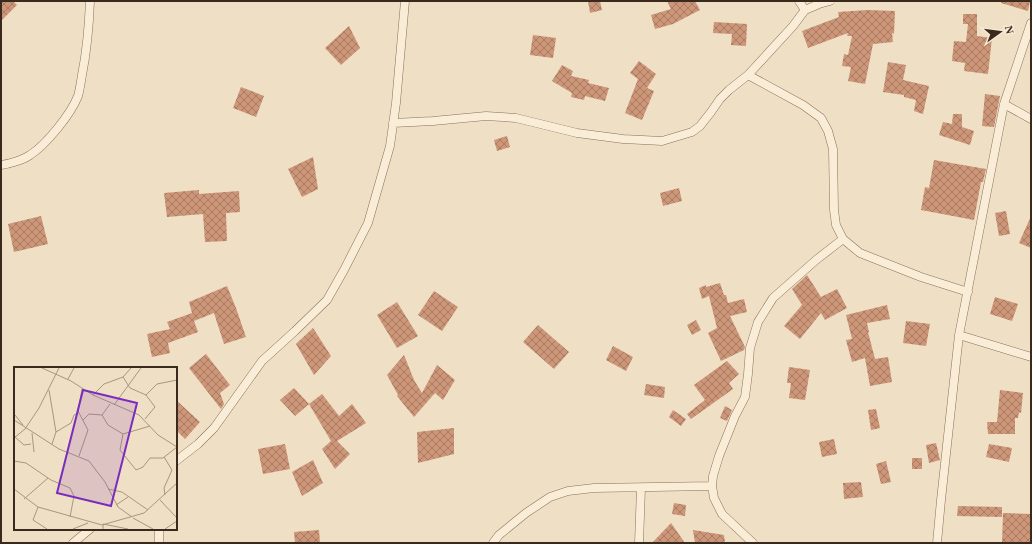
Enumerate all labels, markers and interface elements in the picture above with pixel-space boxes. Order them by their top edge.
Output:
north arrow [980,12,1020,52]
text: N [1003,24,1016,35]
inset map [14,367,177,530]

